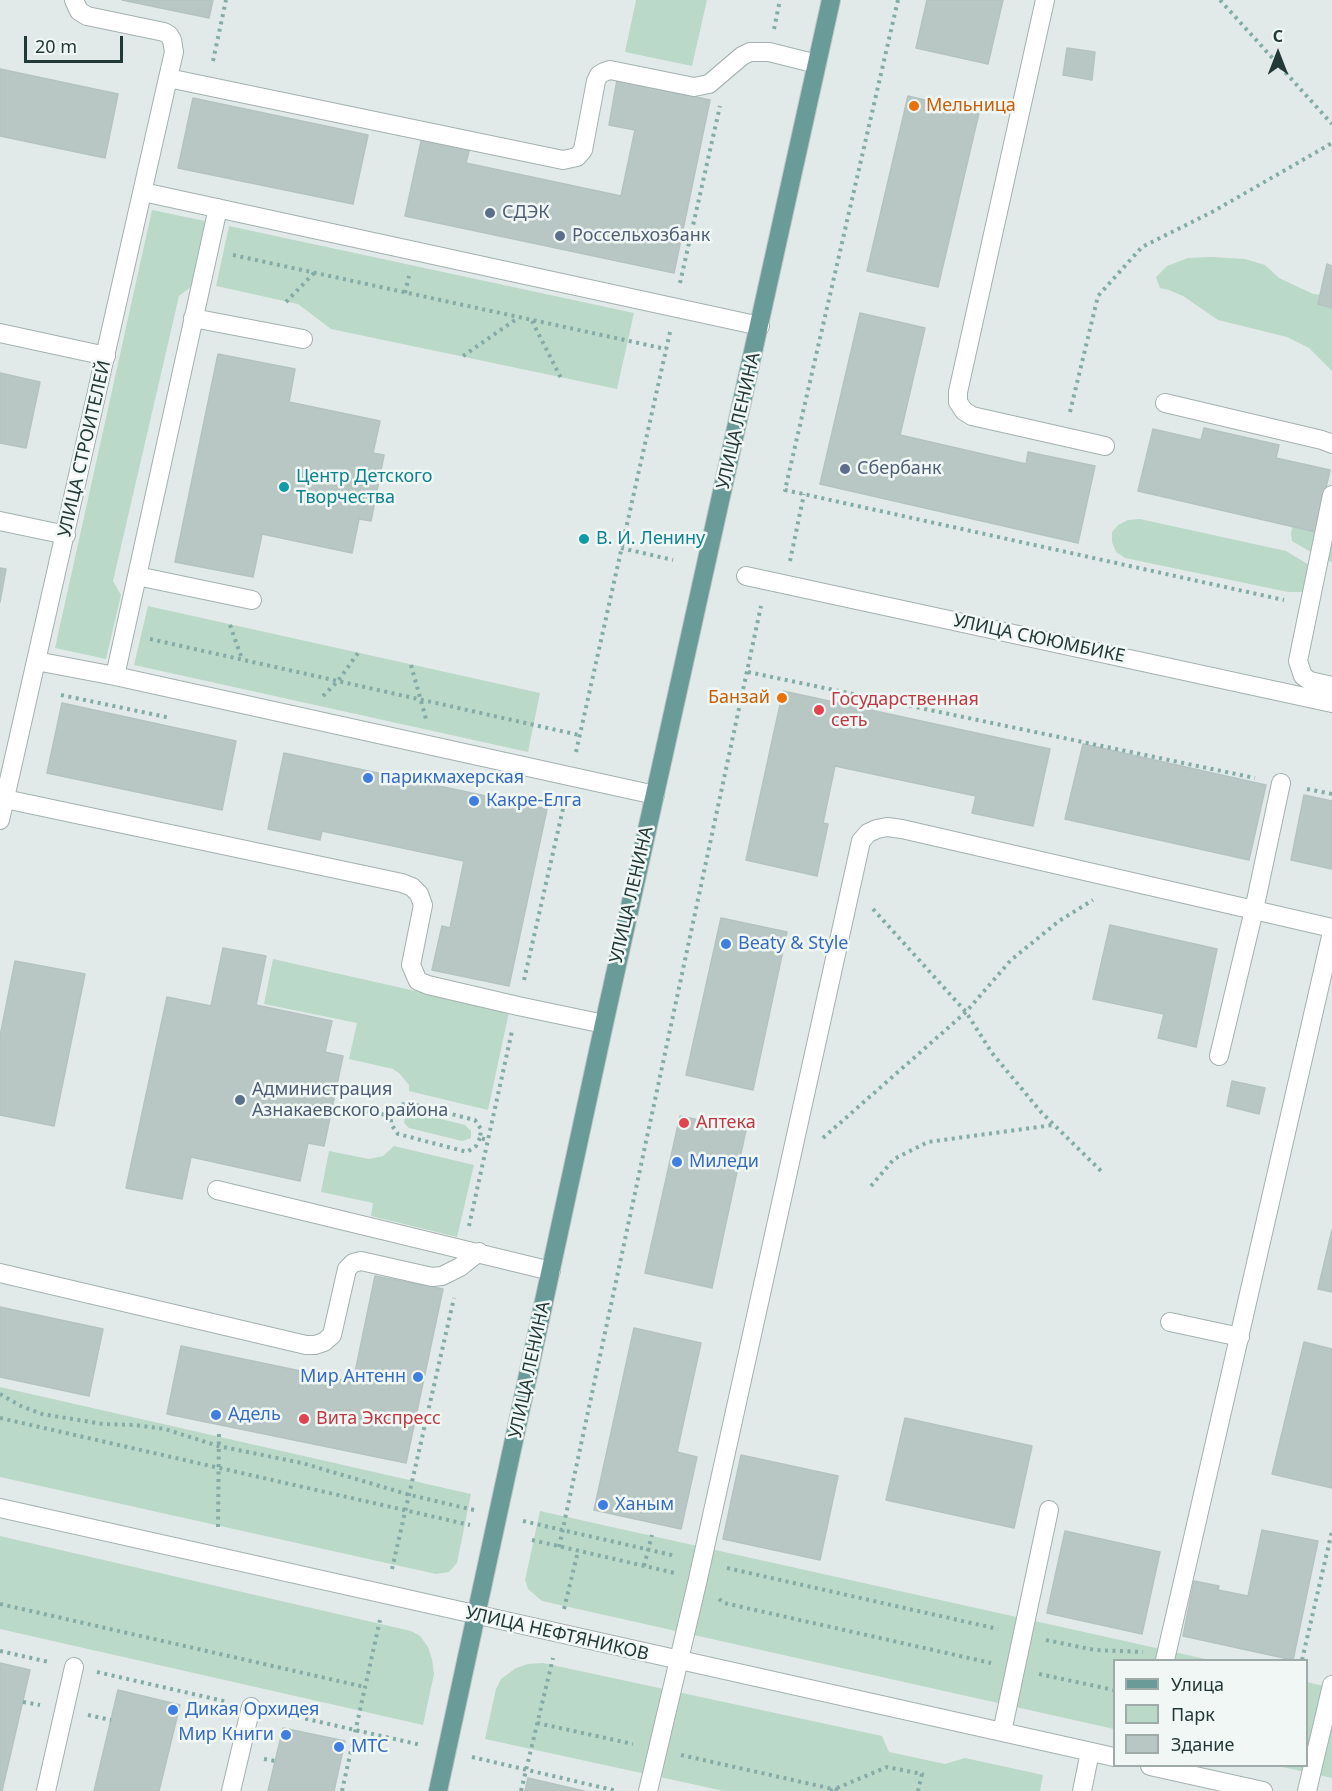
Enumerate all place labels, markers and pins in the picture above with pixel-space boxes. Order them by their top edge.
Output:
place label: Мельница [926,95,1016,117]
marker: Мельница [907,99,921,113]
place label: СДЭК [502,202,550,224]
marker: СДЭК [483,206,497,220]
place label: Россельхозбанк [572,225,710,247]
marker: Россельхозбанк [553,229,567,243]
place label: Сбербанк [857,458,941,480]
marker: Сбербанк [838,462,852,476]
place label: Центр Детского Творчества [296,466,432,508]
marker: Центр Детского Творчества [277,480,291,494]
place label: В. И. Ленину [596,528,705,550]
marker: В. И. Ленину [577,532,591,546]
place label: Банзай [708,687,770,709]
place label: Государственная сеть [831,689,979,732]
marker: Банзай [775,691,789,705]
marker: Государственная сеть [812,703,826,717]
place label: парикмахерская [380,767,524,789]
marker: парикмахерская [361,771,375,785]
place label: Какре-Елга [486,790,582,812]
marker: Какре-Елга [467,794,481,808]
place label: Beaty & Style [738,933,849,955]
marker: Beaty & Style [719,937,733,951]
place label: Администрация Азнакаевского района [252,1079,448,1122]
marker: Администрация Азнакаевского района [233,1093,247,1107]
place label: Аптека [696,1112,756,1134]
marker: Аптека [677,1116,691,1130]
place label: Миледи [689,1151,759,1173]
marker: Миледи [670,1155,684,1169]
place label: Мир Антенн [300,1366,406,1388]
marker: Мир Антенн [411,1370,425,1384]
place label: Адель [228,1404,281,1426]
marker: Адель [209,1408,223,1422]
place label: Вита Экспресс [316,1408,441,1430]
marker: Вита Экспресс [297,1412,311,1426]
place label: Ханым [615,1494,674,1516]
marker: Ханым [596,1498,610,1512]
place label: Дикая Орхидея [185,1699,319,1721]
marker: Дикая Орхидея [166,1703,180,1717]
place label: Мир Книги [178,1724,274,1746]
marker: Мир Книги [279,1728,293,1742]
place label: МТС [351,1736,388,1758]
marker: МТС [332,1740,346,1754]

